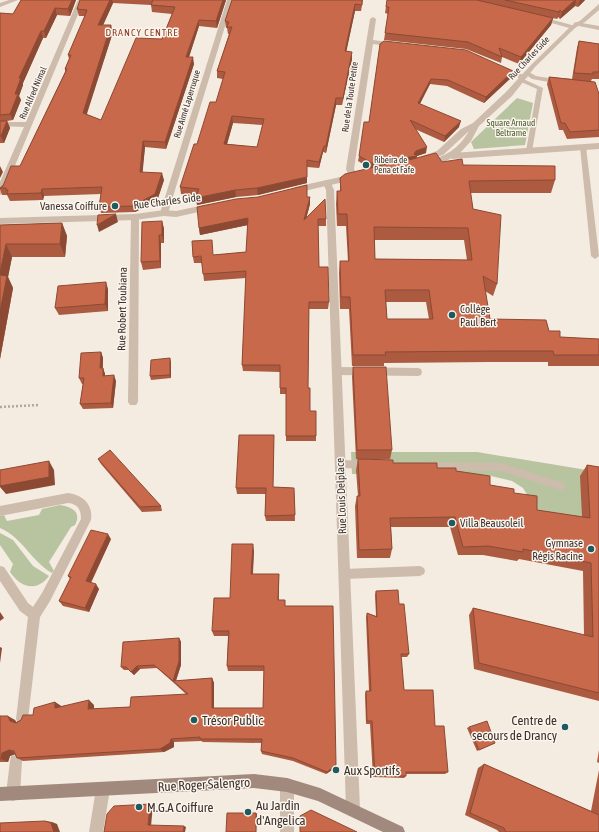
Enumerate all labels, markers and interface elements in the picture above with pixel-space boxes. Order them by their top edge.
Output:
district label: DRANCY CENTRE [105,27,179,38]
street label: Rue Charles Gide [506,34,552,82]
street label: Rue de la Toute Petite [340,61,360,133]
street label: Rue Alfred Nimal [17,65,49,121]
street label: Rue Aimé Laperruque [172,69,202,139]
park label: Square Arnaud Beltrame [487,118,535,138]
place label: Ribeira de Pena et Fafe [374,155,414,175]
marker: Ribeira de Pena et Fafe [361,160,371,170]
street label: Rue Charles Gide [133,191,201,211]
place label: Vanessa Coiffure [40,200,107,212]
marker: Vanessa Coiffure [110,201,120,211]
street label: Rue Robert Toubiana [115,267,129,351]
place label: Collège Paul Bert [460,303,497,328]
marker: Collège Paul Bert [447,310,457,320]
street label: Rue Louis Delplace [334,458,348,534]
place label: Villa Beausoleil [460,517,523,529]
marker: Villa Beausoleil [447,518,457,528]
place label: Gymnase Régis Racine [532,537,583,562]
marker: Gymnase Régis Racine [586,544,596,554]
place label: Trésor Public [202,713,263,728]
place label: Centre de secours de Drancy [472,713,558,743]
marker: Trésor Public [189,715,199,725]
marker: Centre de secours de Drancy [560,722,570,732]
place label: Aux Sportifs [344,763,400,778]
marker: Aux Sportifs [331,765,341,775]
street label: Rue Roger Salengro [157,775,251,794]
place label: Au Jardin d'Angelica [256,798,306,828]
place label: M.G.A Coiffure [147,800,213,815]
marker: M.G.A Coiffure [134,802,144,812]
marker: Au Jardin d'Angelica [243,807,253,817]

